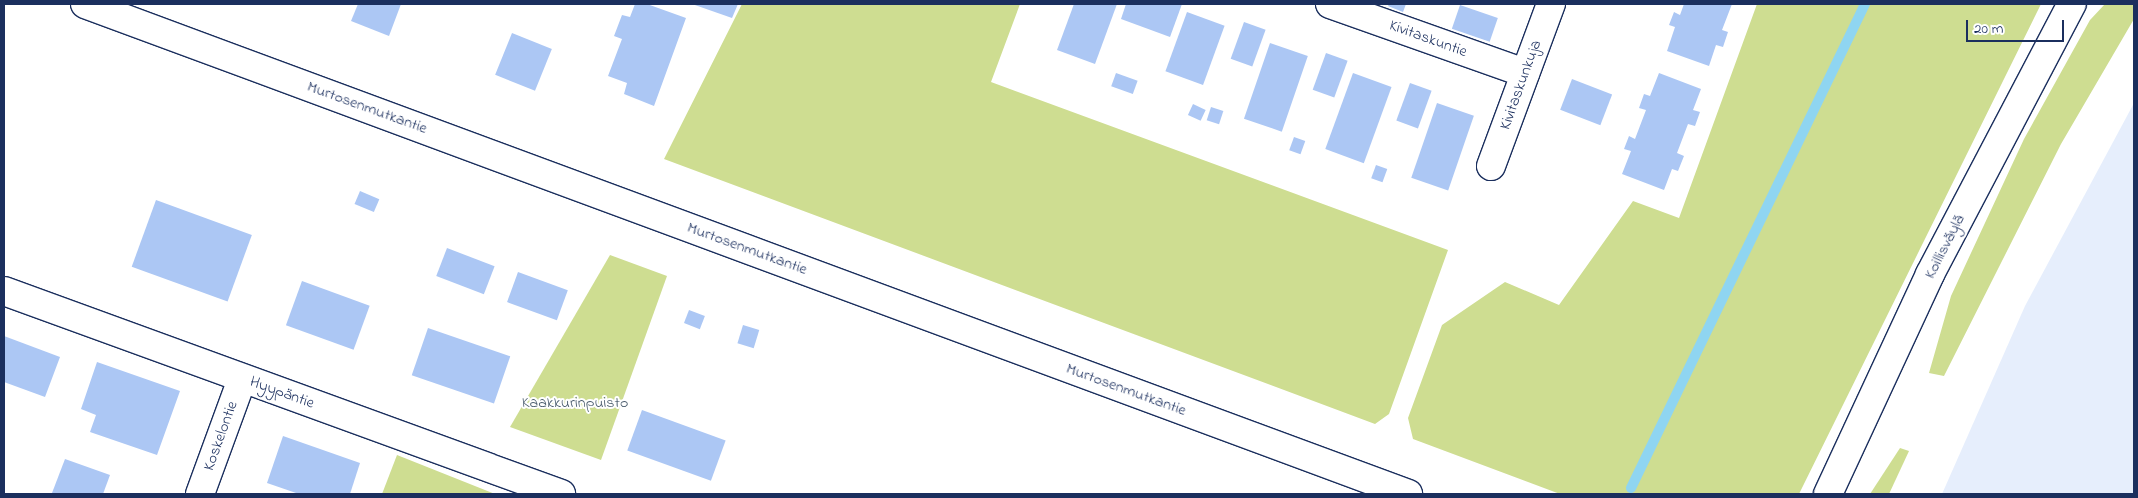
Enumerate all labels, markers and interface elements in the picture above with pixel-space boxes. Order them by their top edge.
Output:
scale bar [1968,10,2066,42]
street label: Kivitaskuntie [1387,16,1469,62]
text: 20 m [1974,18,2003,40]
street label: Kivitaskunkuja [1496,38,1546,132]
street label: Murtosenmutkantie [304,77,430,139]
street label: Koillisväylä [1921,212,1969,282]
street label: Murtosenmutkantie [684,218,810,280]
street label: Murtosenmutkantie [1063,359,1189,421]
street label: Hyypäntie [247,372,317,414]
park label: Kaakkurinpuisto [522,393,628,413]
street label: Koskelontie [200,399,242,473]

